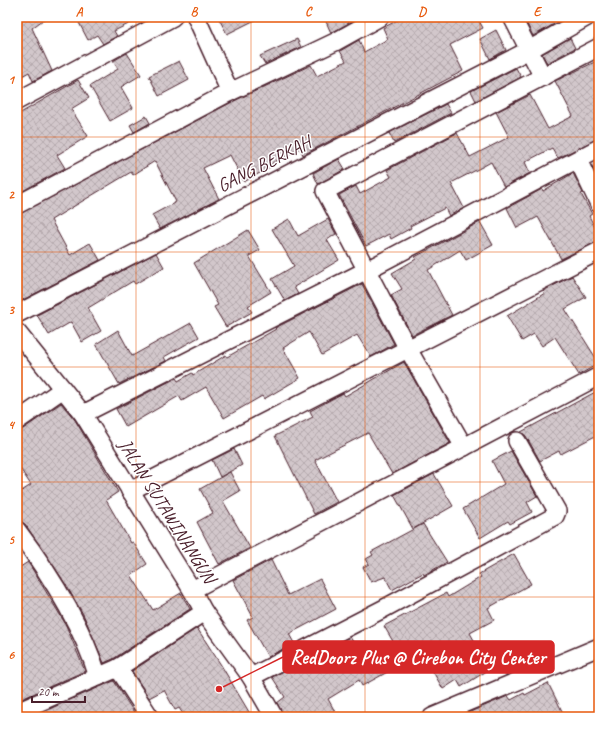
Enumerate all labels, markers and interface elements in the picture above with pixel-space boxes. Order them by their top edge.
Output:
text: A [76,4,84,20]
text: B [191,4,199,20]
text: C [305,4,313,20]
text: D [418,4,427,20]
text: E [534,4,543,20]
text: 1 [8,72,16,88]
street label: GANG BERKAH [213,129,318,198]
text: 2 [8,187,15,203]
text: 3 [8,302,15,318]
text: 4 [8,417,16,433]
street label: JALAN SUTAWINANGUN [113,434,222,590]
text: 5 [8,532,15,548]
callout: RedDoorz Plus @ Cirebon City Center [283,641,554,673]
text: RedDoorz Plus @ Cirebon City Center [290,645,548,671]
text: 6 [8,647,15,663]
scale bar [32,678,85,704]
text: 20 m [38,684,60,700]

